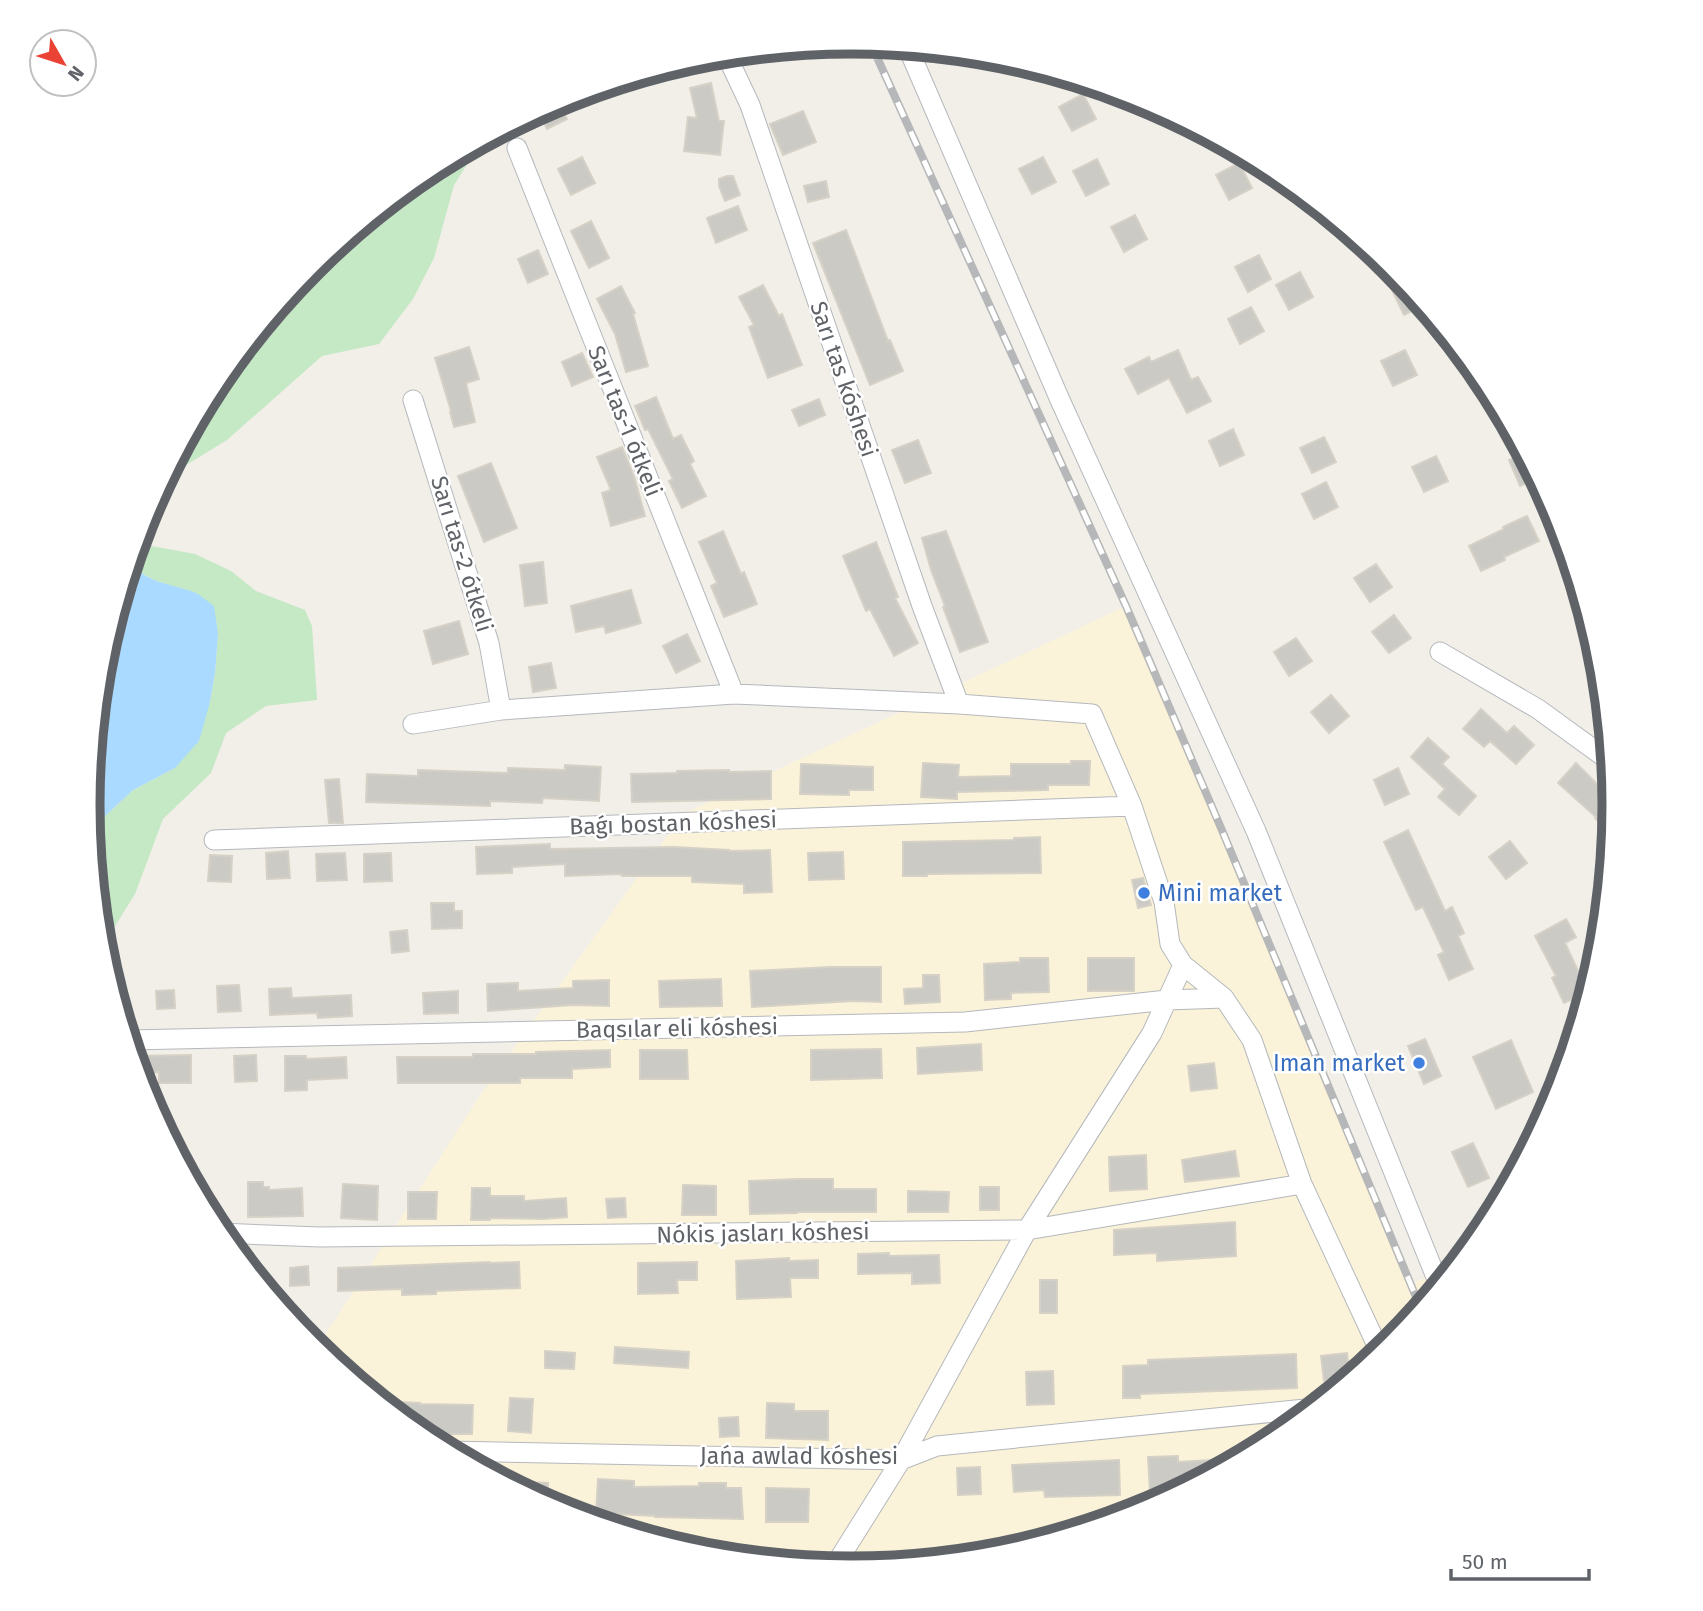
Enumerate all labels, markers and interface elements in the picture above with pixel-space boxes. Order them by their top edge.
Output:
north arrow [28,28,98,98]
text: N [63,61,89,86]
street label: Sarı tas kóshesi [804,298,884,460]
street label: Sarı tas-1 ótkeli [582,341,668,501]
street label: Sarı tas-2 ótkeli [425,473,499,635]
street label: Baǵı bostan kóshesi [569,805,777,841]
place label: Mini market [1158,879,1283,907]
marker: Mini market [1136,885,1152,901]
street label: Baqsılar eli kóshesi [576,1012,778,1044]
place label: Iman market [1273,1049,1406,1077]
marker: Iman market [1411,1055,1427,1071]
street label: Nókis jasları kóshesi [656,1217,870,1249]
street label: Jańa awlad kóshesi [700,1442,898,1470]
scale bar [1451,1538,1589,1582]
text: 50 m [1462,1549,1508,1575]

